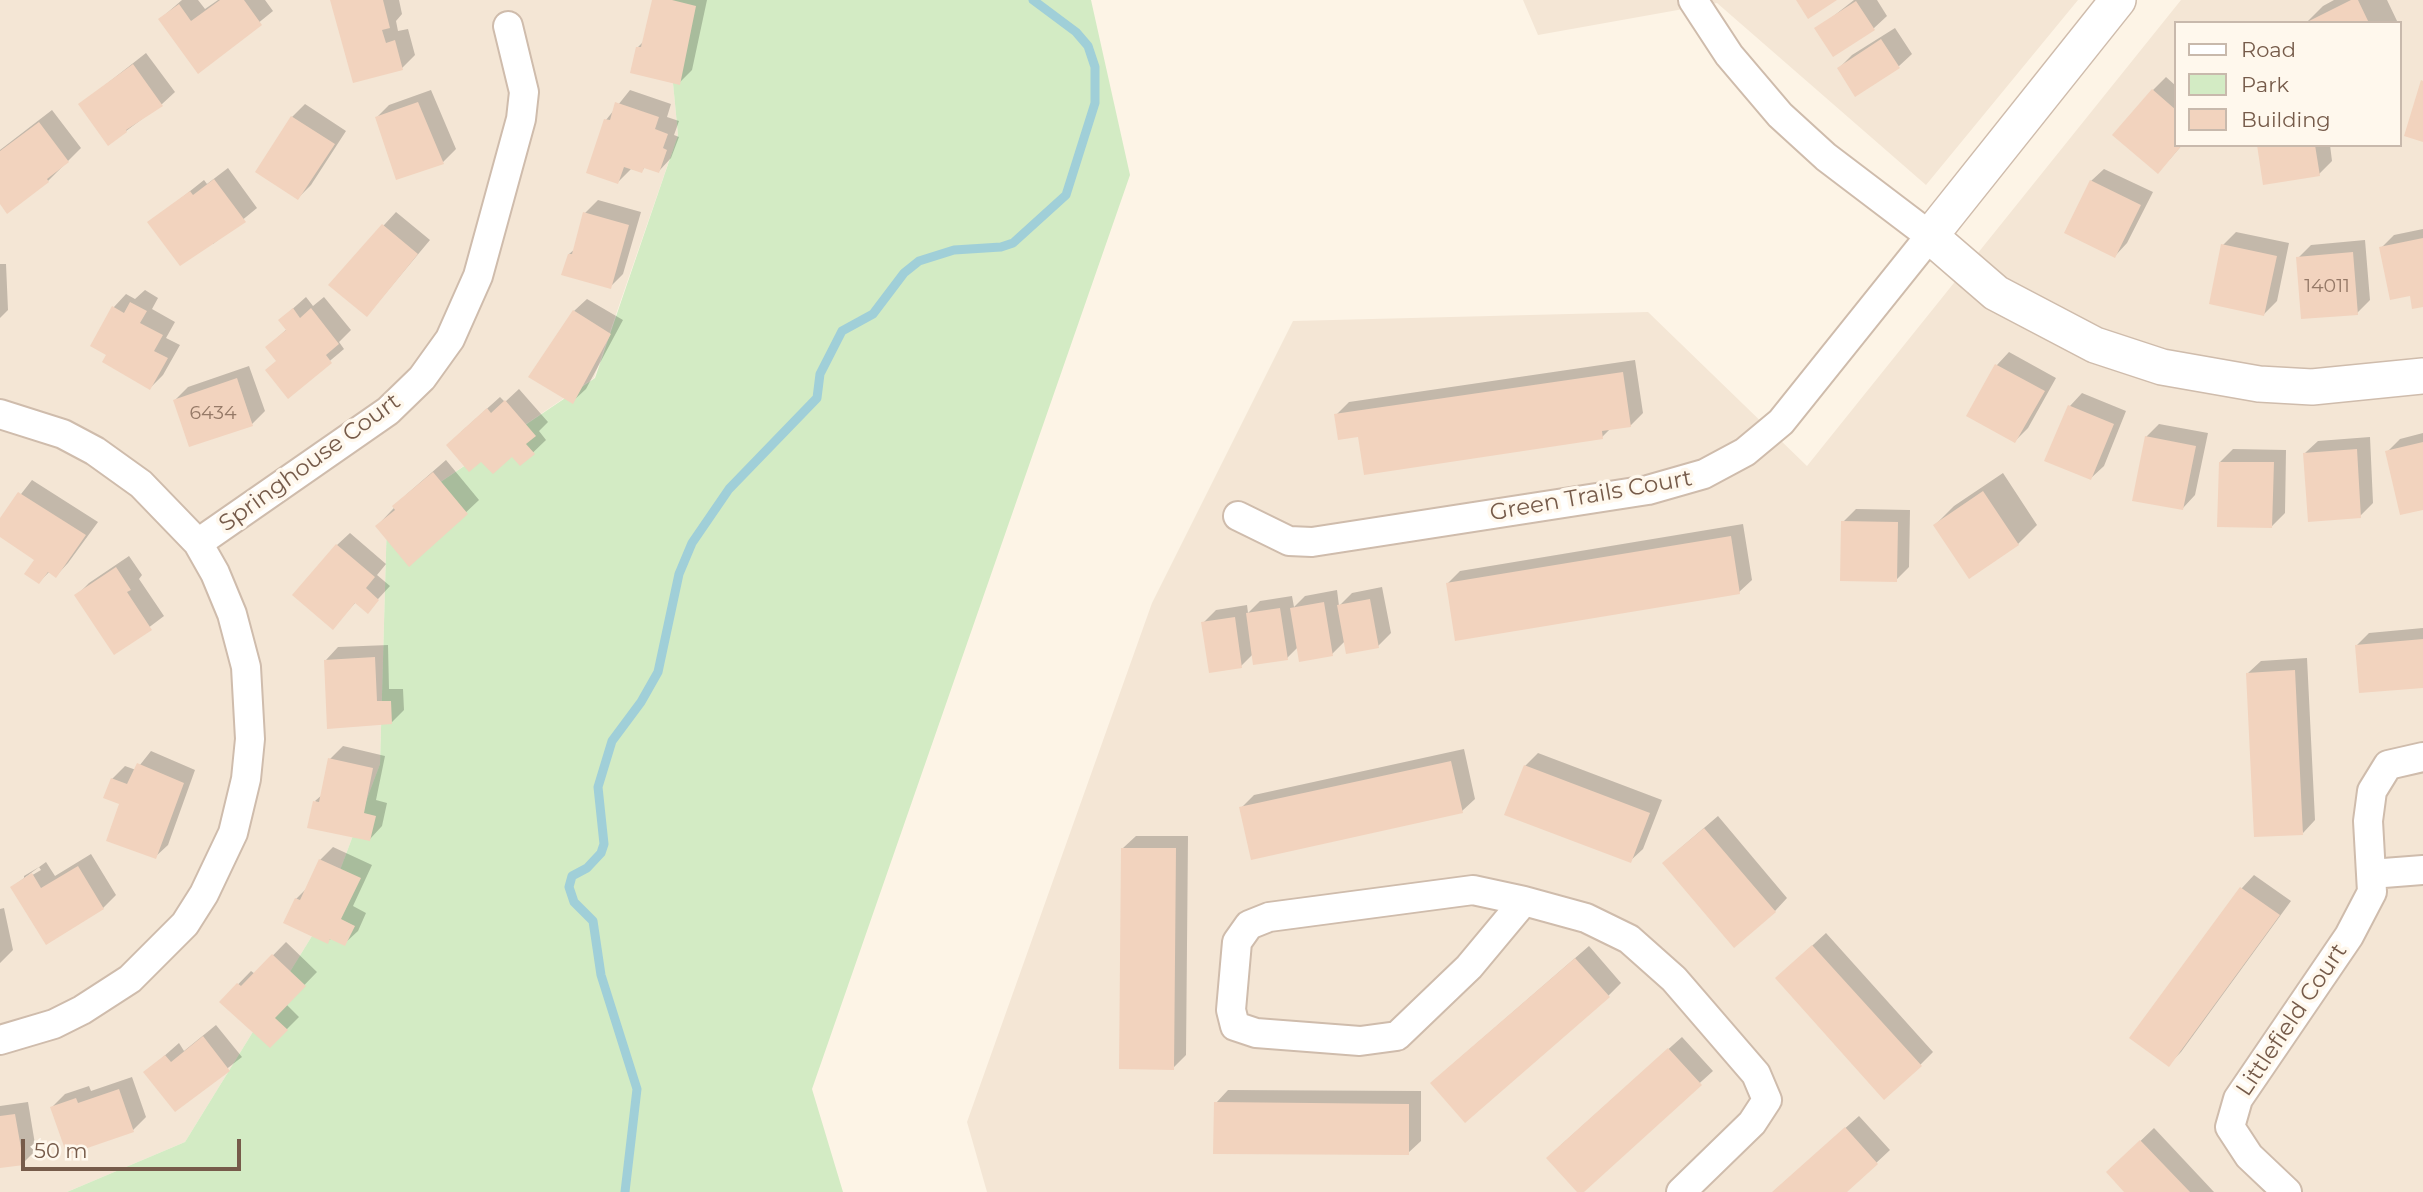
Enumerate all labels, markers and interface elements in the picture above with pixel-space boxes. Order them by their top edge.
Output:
legend [2174,21,2402,147]
text: Road [2241,37,2296,62]
text: Park [2241,72,2289,97]
text: Building [2241,107,2331,132]
house number: 14011 [2304,275,2350,297]
street label: Springhouse Court [214,388,406,538]
house number: 6434 [189,402,237,424]
street label: Green Trails Court [1488,465,1694,527]
street label: Littlefield Court [2231,938,2353,1102]
scale bar [24,1126,245,1170]
text: 50 m [34,1138,88,1163]

